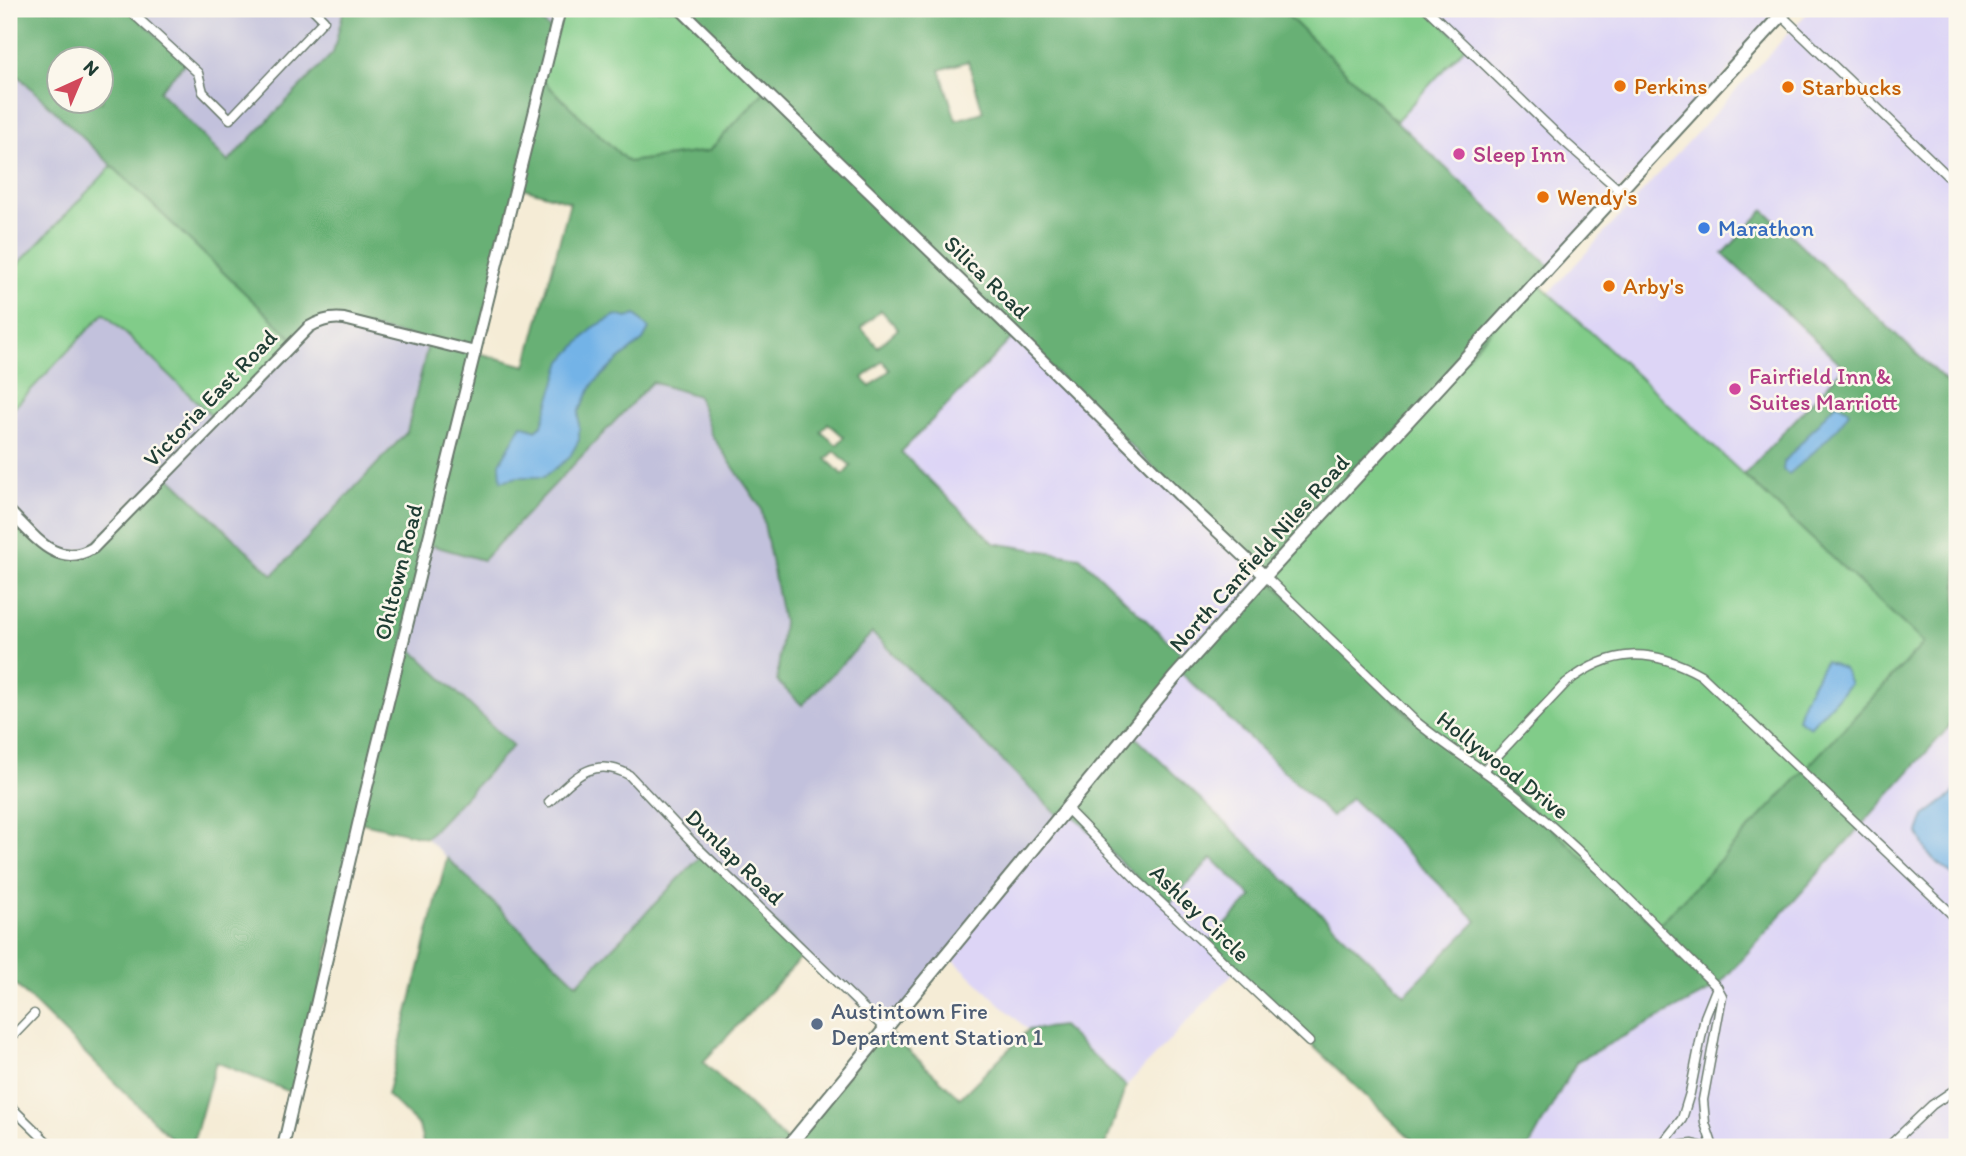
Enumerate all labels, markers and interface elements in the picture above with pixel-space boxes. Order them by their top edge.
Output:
north arrow [46,46,116,116]
text: N [79,55,104,81]
place label: Perkins [1634,72,1707,100]
place label: Starbucks [1802,73,1902,101]
marker: Perkins [1612,78,1628,94]
marker: Starbucks [1780,79,1796,95]
place label: Sleep Inn [1473,140,1565,168]
marker: Sleep Inn [1451,146,1467,162]
place label: Wendy's [1557,183,1638,211]
marker: Wendy's [1535,189,1551,205]
place label: Marathon [1718,214,1814,242]
marker: Marathon [1696,220,1712,236]
street label: Silica Road [938,229,1036,325]
place label: Arby's [1623,272,1684,300]
marker: Arby's [1601,278,1617,294]
street label: Victoria East Road [137,323,283,473]
place label: Fairfield Inn & Suites Marriott [1749,362,1898,416]
marker: Fairfield Inn & Suites Marriott [1727,381,1743,397]
street label: North Canfield Niles Road [1163,448,1355,658]
street label: Ohltown Road [368,501,429,643]
street label: Hollywood Drive [1431,705,1575,825]
street label: Dunlap Road [680,803,790,911]
street label: Ashley Circle [1144,859,1256,967]
place label: Austintown Fire Department Station 1 [831,997,1043,1051]
marker: Austintown Fire Department Station 1 [809,1016,825,1032]

